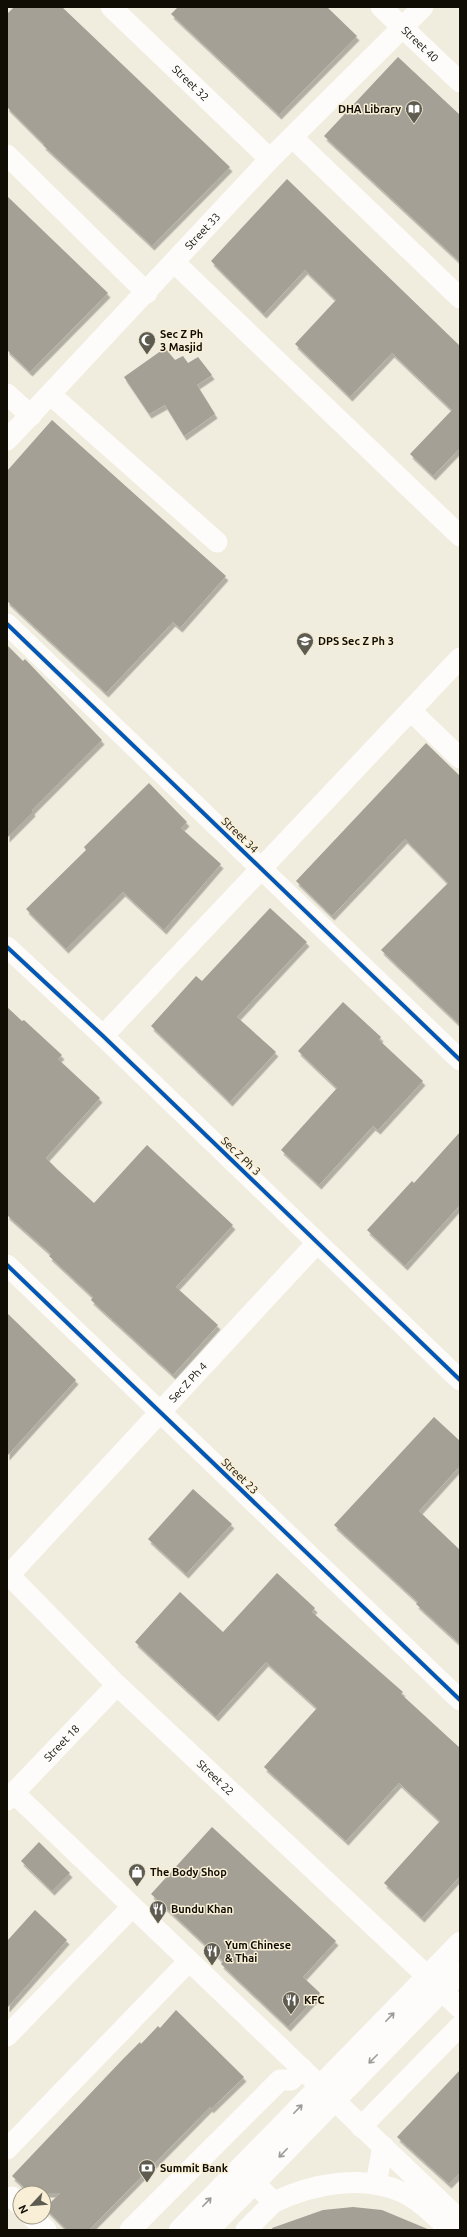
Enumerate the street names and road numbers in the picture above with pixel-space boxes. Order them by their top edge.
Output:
street label: Street 40 [399,24,441,64]
street label: Street 32 [170,63,211,103]
street label: Street 33 [182,210,222,252]
street label: Street 34 [219,815,261,855]
street label: Sec Z Ph 3 [219,1134,263,1178]
street label: Sec Z Ph 4 [167,1360,209,1405]
street label: Street 23 [219,1456,261,1496]
street label: Street 18 [41,1722,82,1764]
street label: Street 22 [195,1757,236,1797]

